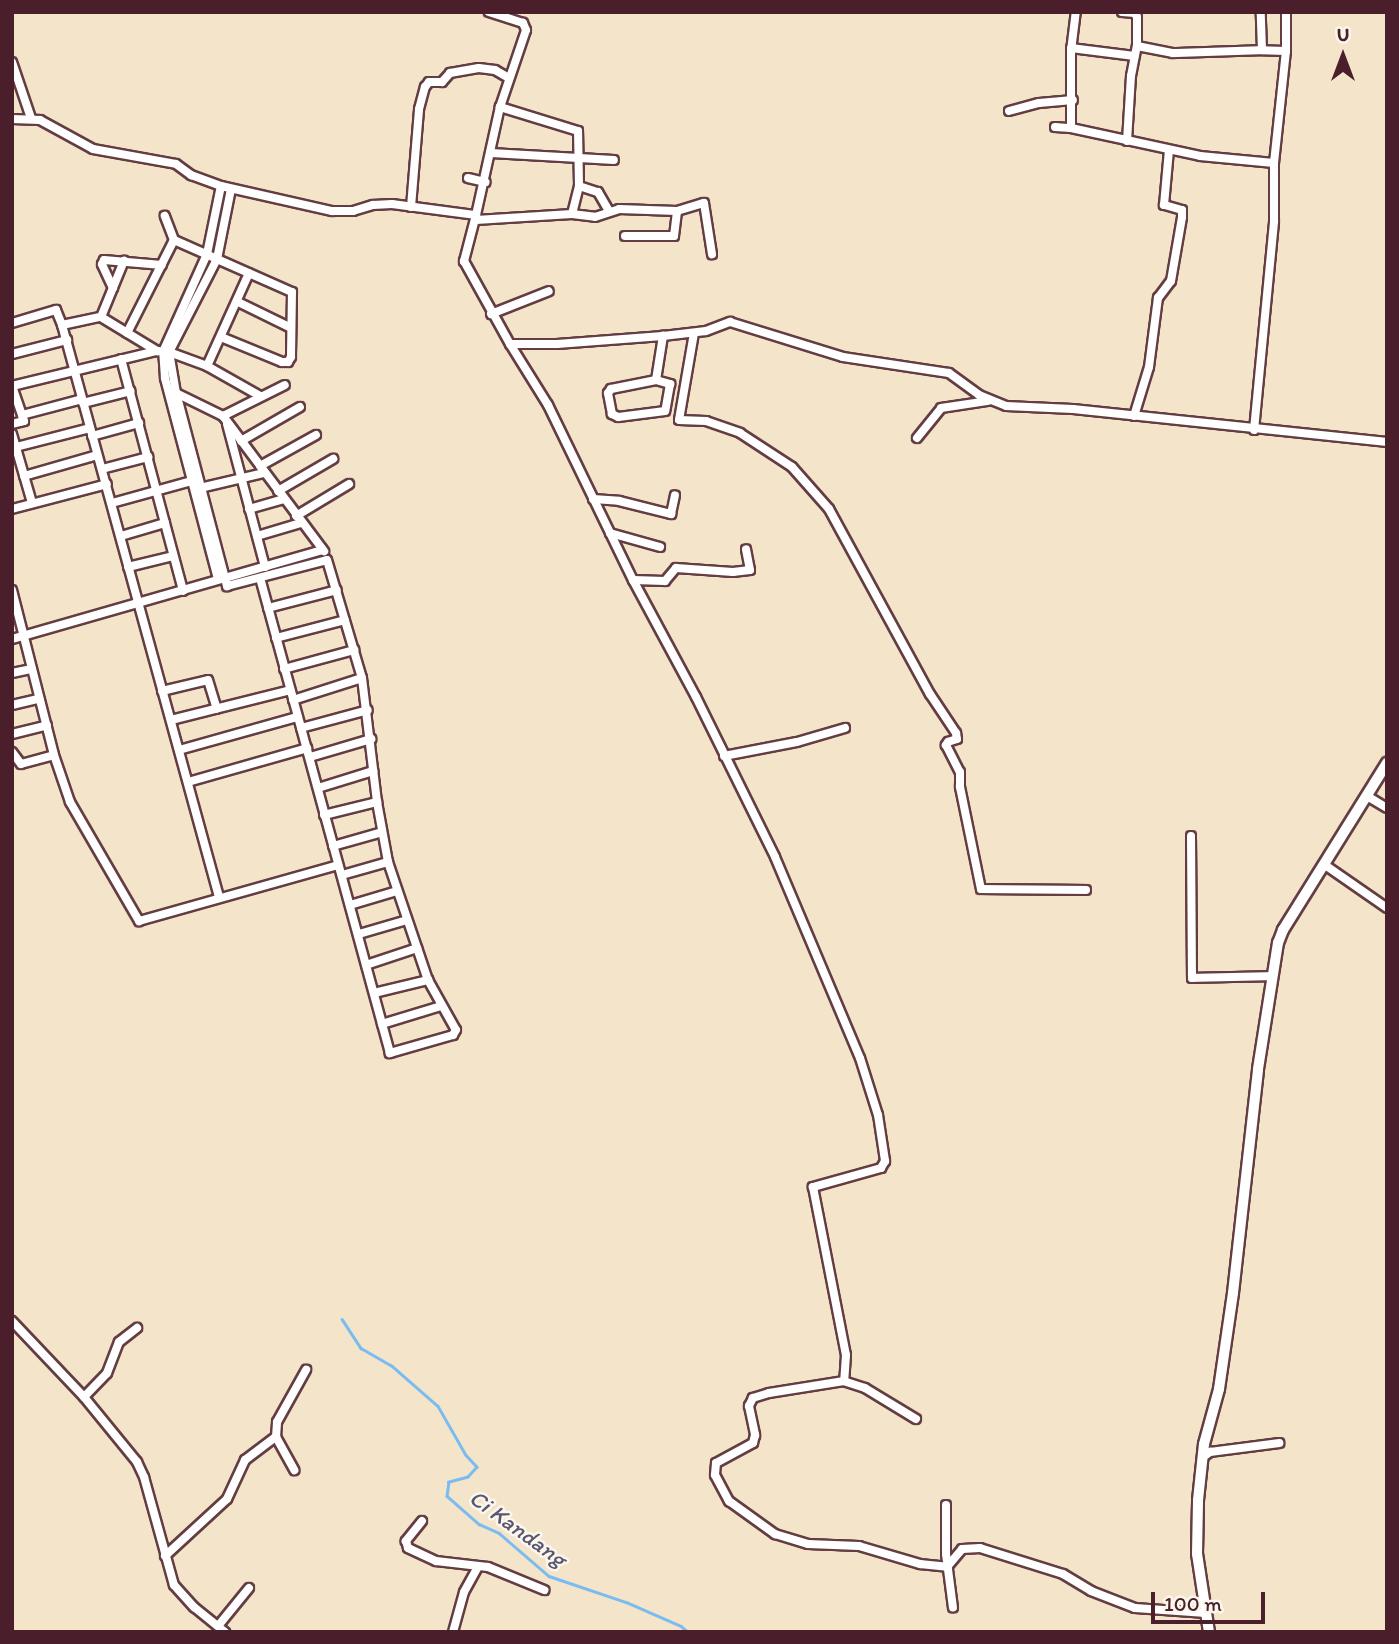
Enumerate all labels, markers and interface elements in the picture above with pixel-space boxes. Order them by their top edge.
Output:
north arrow [1308,21,1378,91]
text: U [1337,23,1349,46]
water label: Ci Kandang [464,1483,572,1573]
scale bar [1154,1578,1268,1622]
text: 100 m [1164,1591,1222,1616]

